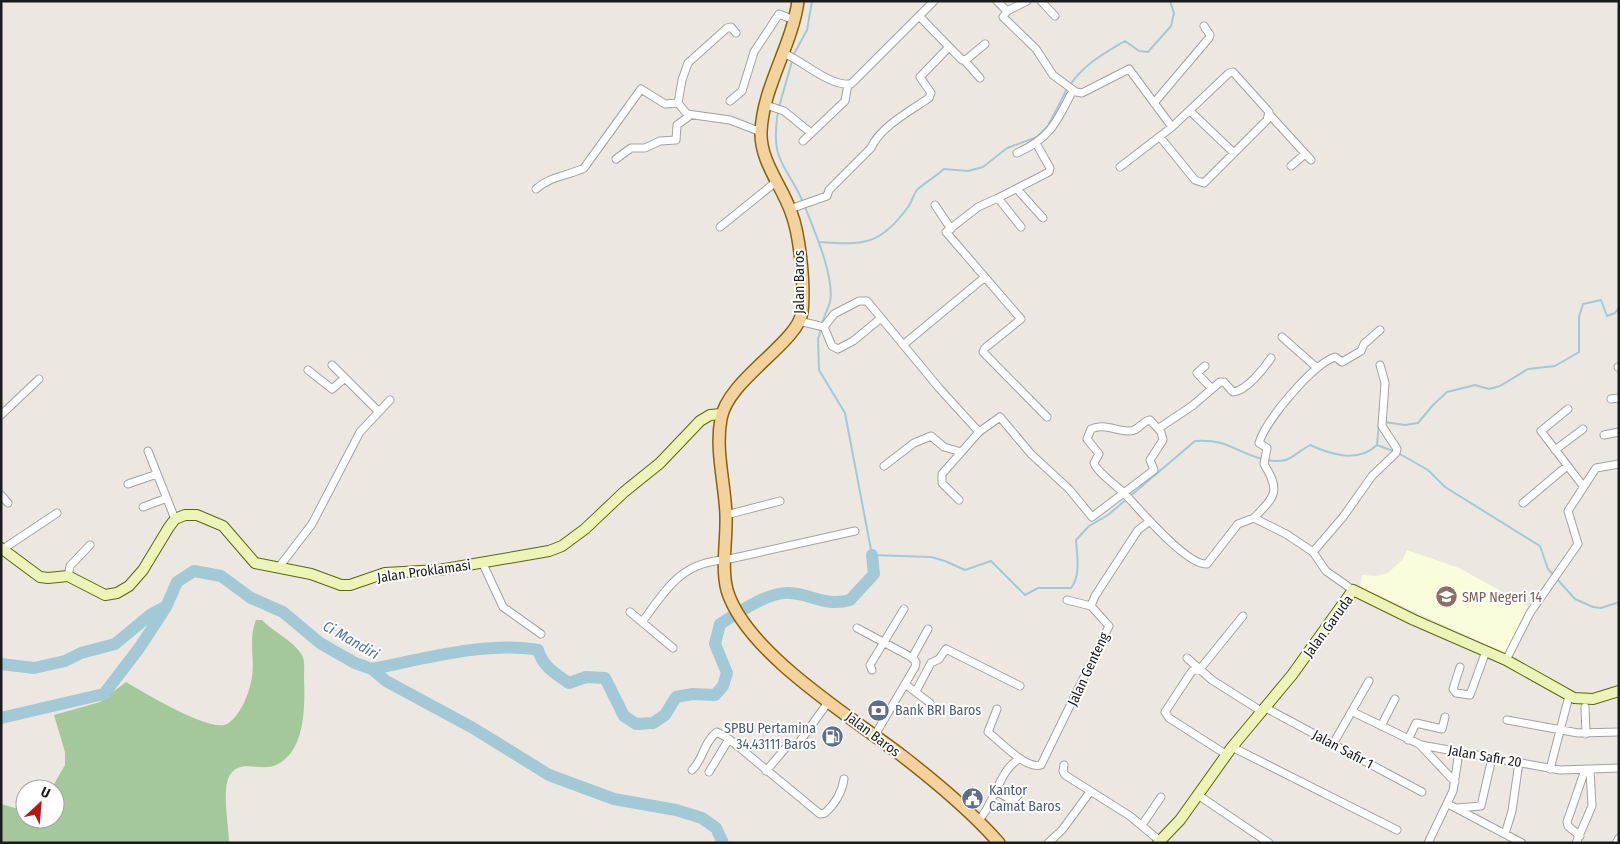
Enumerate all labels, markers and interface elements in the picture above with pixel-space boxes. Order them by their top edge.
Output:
street label: Jalan Baros [791,250,808,314]
street label: Jalan Proklamasi [376,556,472,586]
school or university icon: SMP Negeri 14 [1434,585,1458,609]
place label: SMP Negeri 14 [1462,589,1542,606]
street label: Jalan Garuda [1300,592,1357,661]
water label: Ci Mandiri [320,617,382,663]
street label: Jalan Genteng [1064,629,1113,709]
bank icon: Bank BRI Baros [867,698,891,722]
place label: Bank BRI Baros [895,702,981,719]
street label: Jalan Baros [842,708,903,760]
place label: SPBU Pertamina 34.43111 Baros [724,720,816,753]
fuel station icon: SPBU Pertamina 34.43111 Baros [820,724,844,748]
street label: Jalan Safir 1 [1309,726,1376,773]
street label: Jalan Safir 20 [1447,742,1523,771]
north arrow [15,779,65,829]
place label: Kantor Camat Baros [989,782,1061,815]
text: U [38,783,53,802]
public building icon: Kantor Camat Baros [961,786,985,810]

